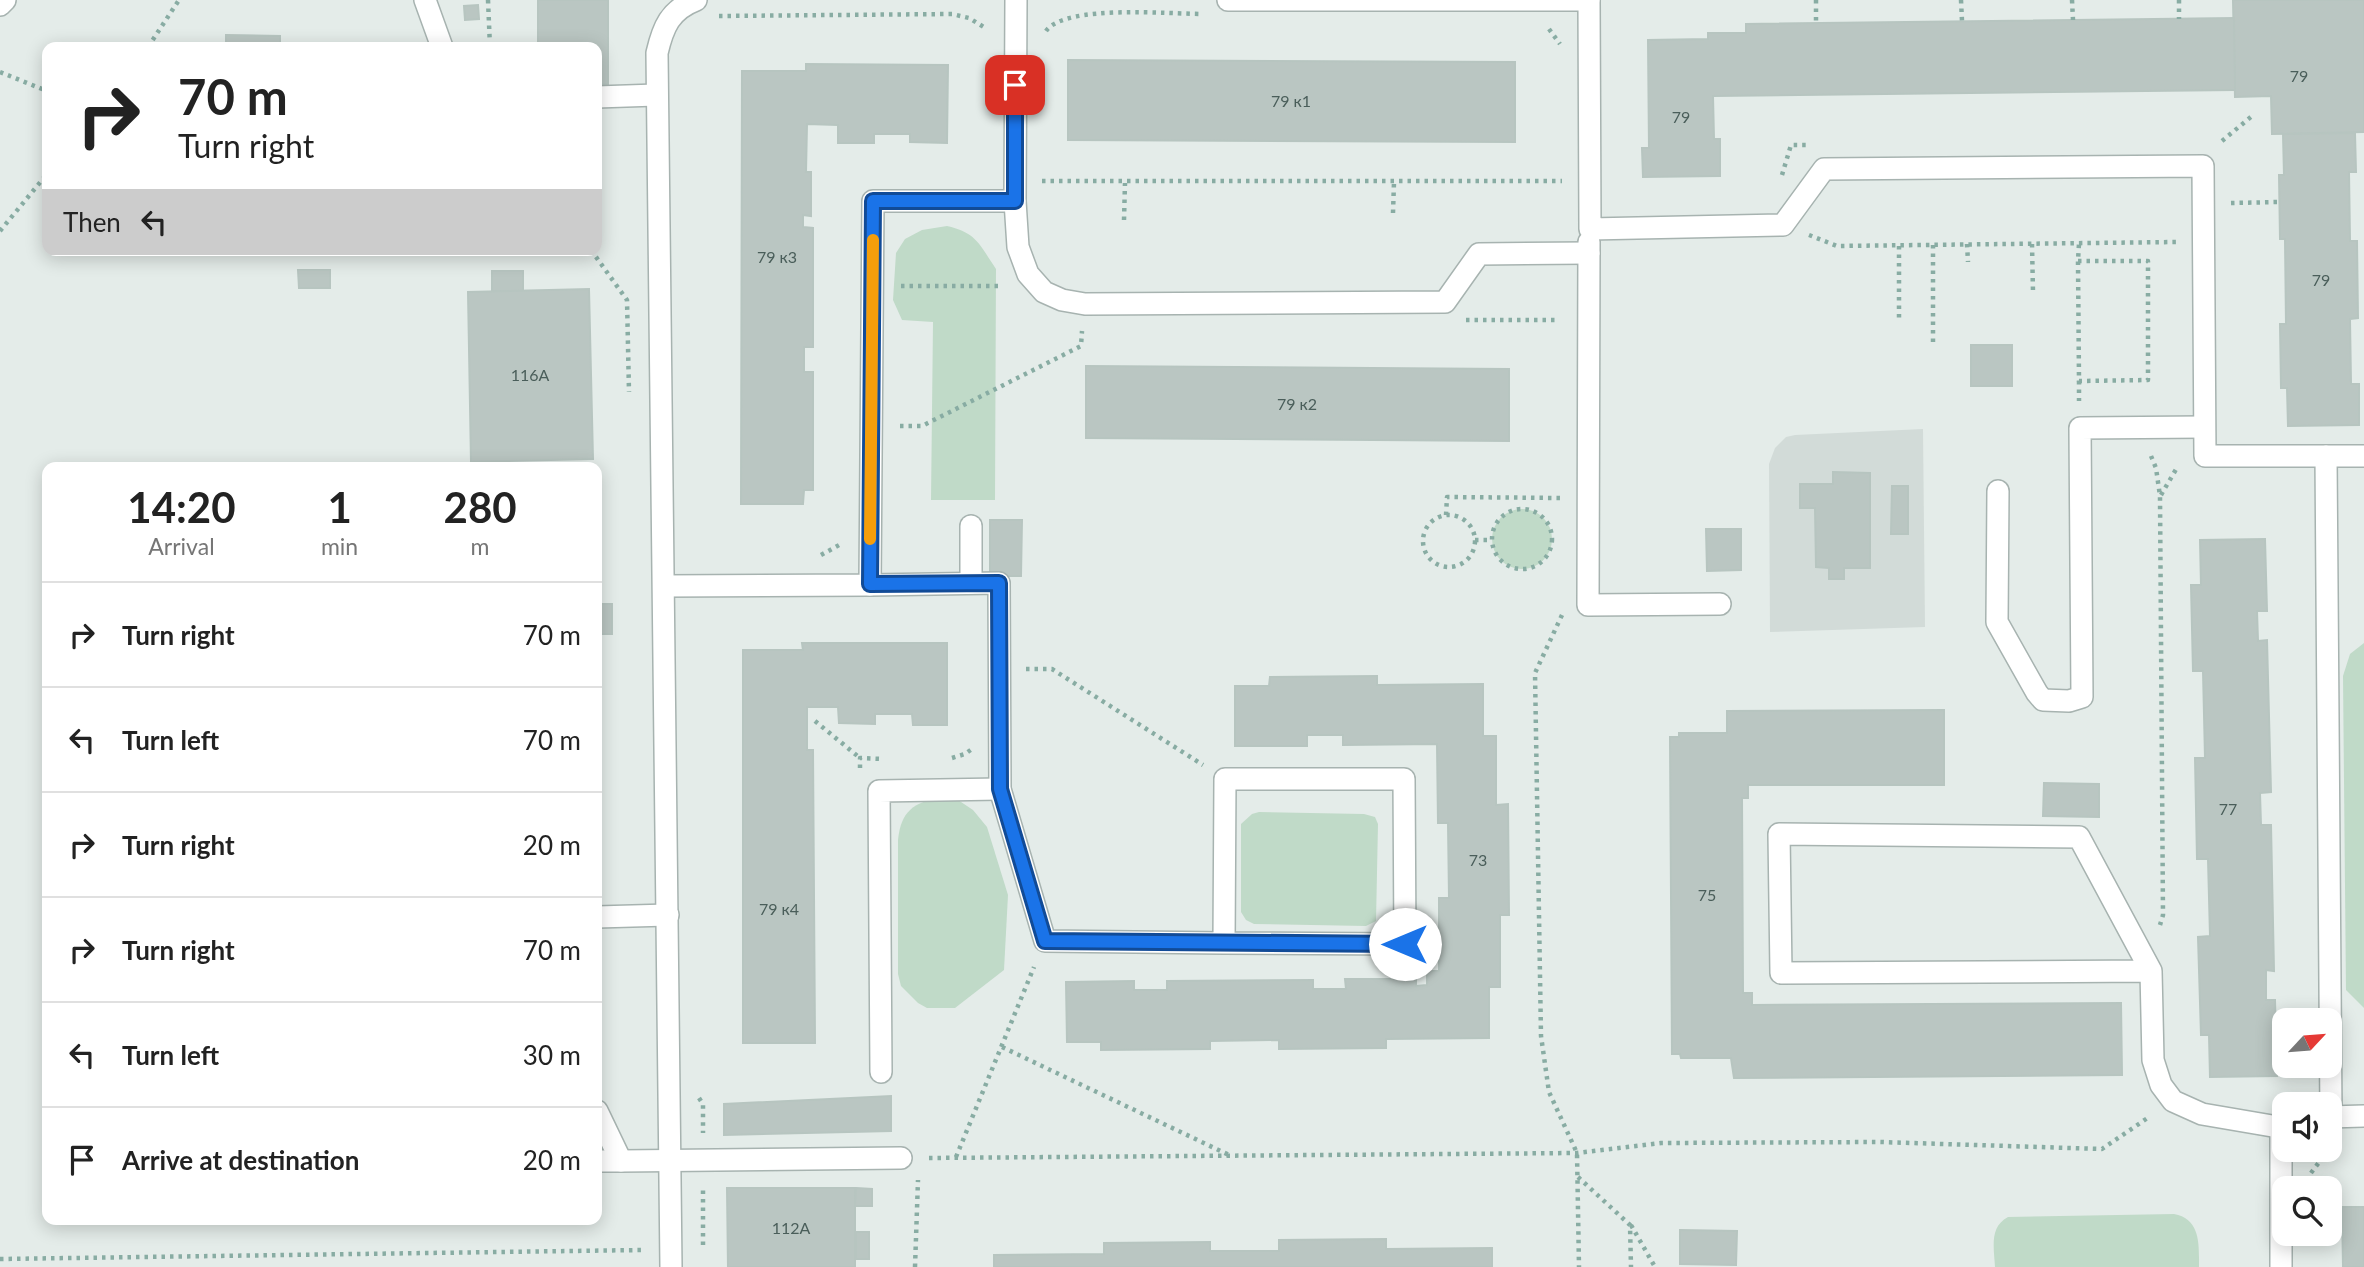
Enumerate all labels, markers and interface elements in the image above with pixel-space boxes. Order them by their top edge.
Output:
pin [985,55,1045,115]
icon: arrive [996,66,1034,104]
house number: 79 [2290,66,2308,85]
text: 70 m [178,67,288,125]
icon: right [63,70,154,161]
house number: 79 к1 [1271,91,1311,110]
house number: 79 [1672,107,1690,126]
text: Turn right [178,126,314,165]
icon: left [135,203,173,241]
text: Then [63,206,121,238]
house number: 79 к3 [757,247,797,266]
house number: 79 [2312,270,2330,289]
house number: 116А [511,365,550,384]
house number: 79 к2 [1277,394,1317,413]
text: 14:20 [127,482,236,532]
text: 1 [327,482,352,532]
text: 280 [444,482,517,532]
text: Arrival [148,532,215,560]
text: min [321,532,358,560]
text: m [471,532,490,560]
icon: right [63,616,101,654]
text: Turn right [122,619,235,651]
text: 70 m [523,619,581,651]
icon: left [63,721,101,759]
text: Turn left [122,724,219,756]
text: 70 m [523,724,581,756]
house number: 77 [2219,799,2237,818]
icon: right [63,826,101,864]
text: Turn right [122,829,235,861]
text: 20 m [523,829,581,861]
house number: 73 [1469,850,1487,869]
house number: 75 [1698,885,1716,904]
house number: 79 к4 [759,899,799,918]
position arrow [1368,907,1442,981]
icon: right [63,931,101,969]
text: Turn right [122,934,235,966]
text: 70 m [523,934,581,966]
north arrow [2272,1008,2342,1078]
map controls [2272,1008,2342,1246]
icon: left [63,1036,101,1074]
text: Turn left [122,1039,219,1071]
text: 30 m [523,1039,581,1071]
button: sound [2272,1092,2342,1162]
icon: arrive [63,1141,101,1179]
text: Arrive at destination [122,1144,359,1176]
text: 20 m [523,1144,581,1176]
button: search [2272,1176,2342,1246]
house number: 112А [772,1218,811,1237]

